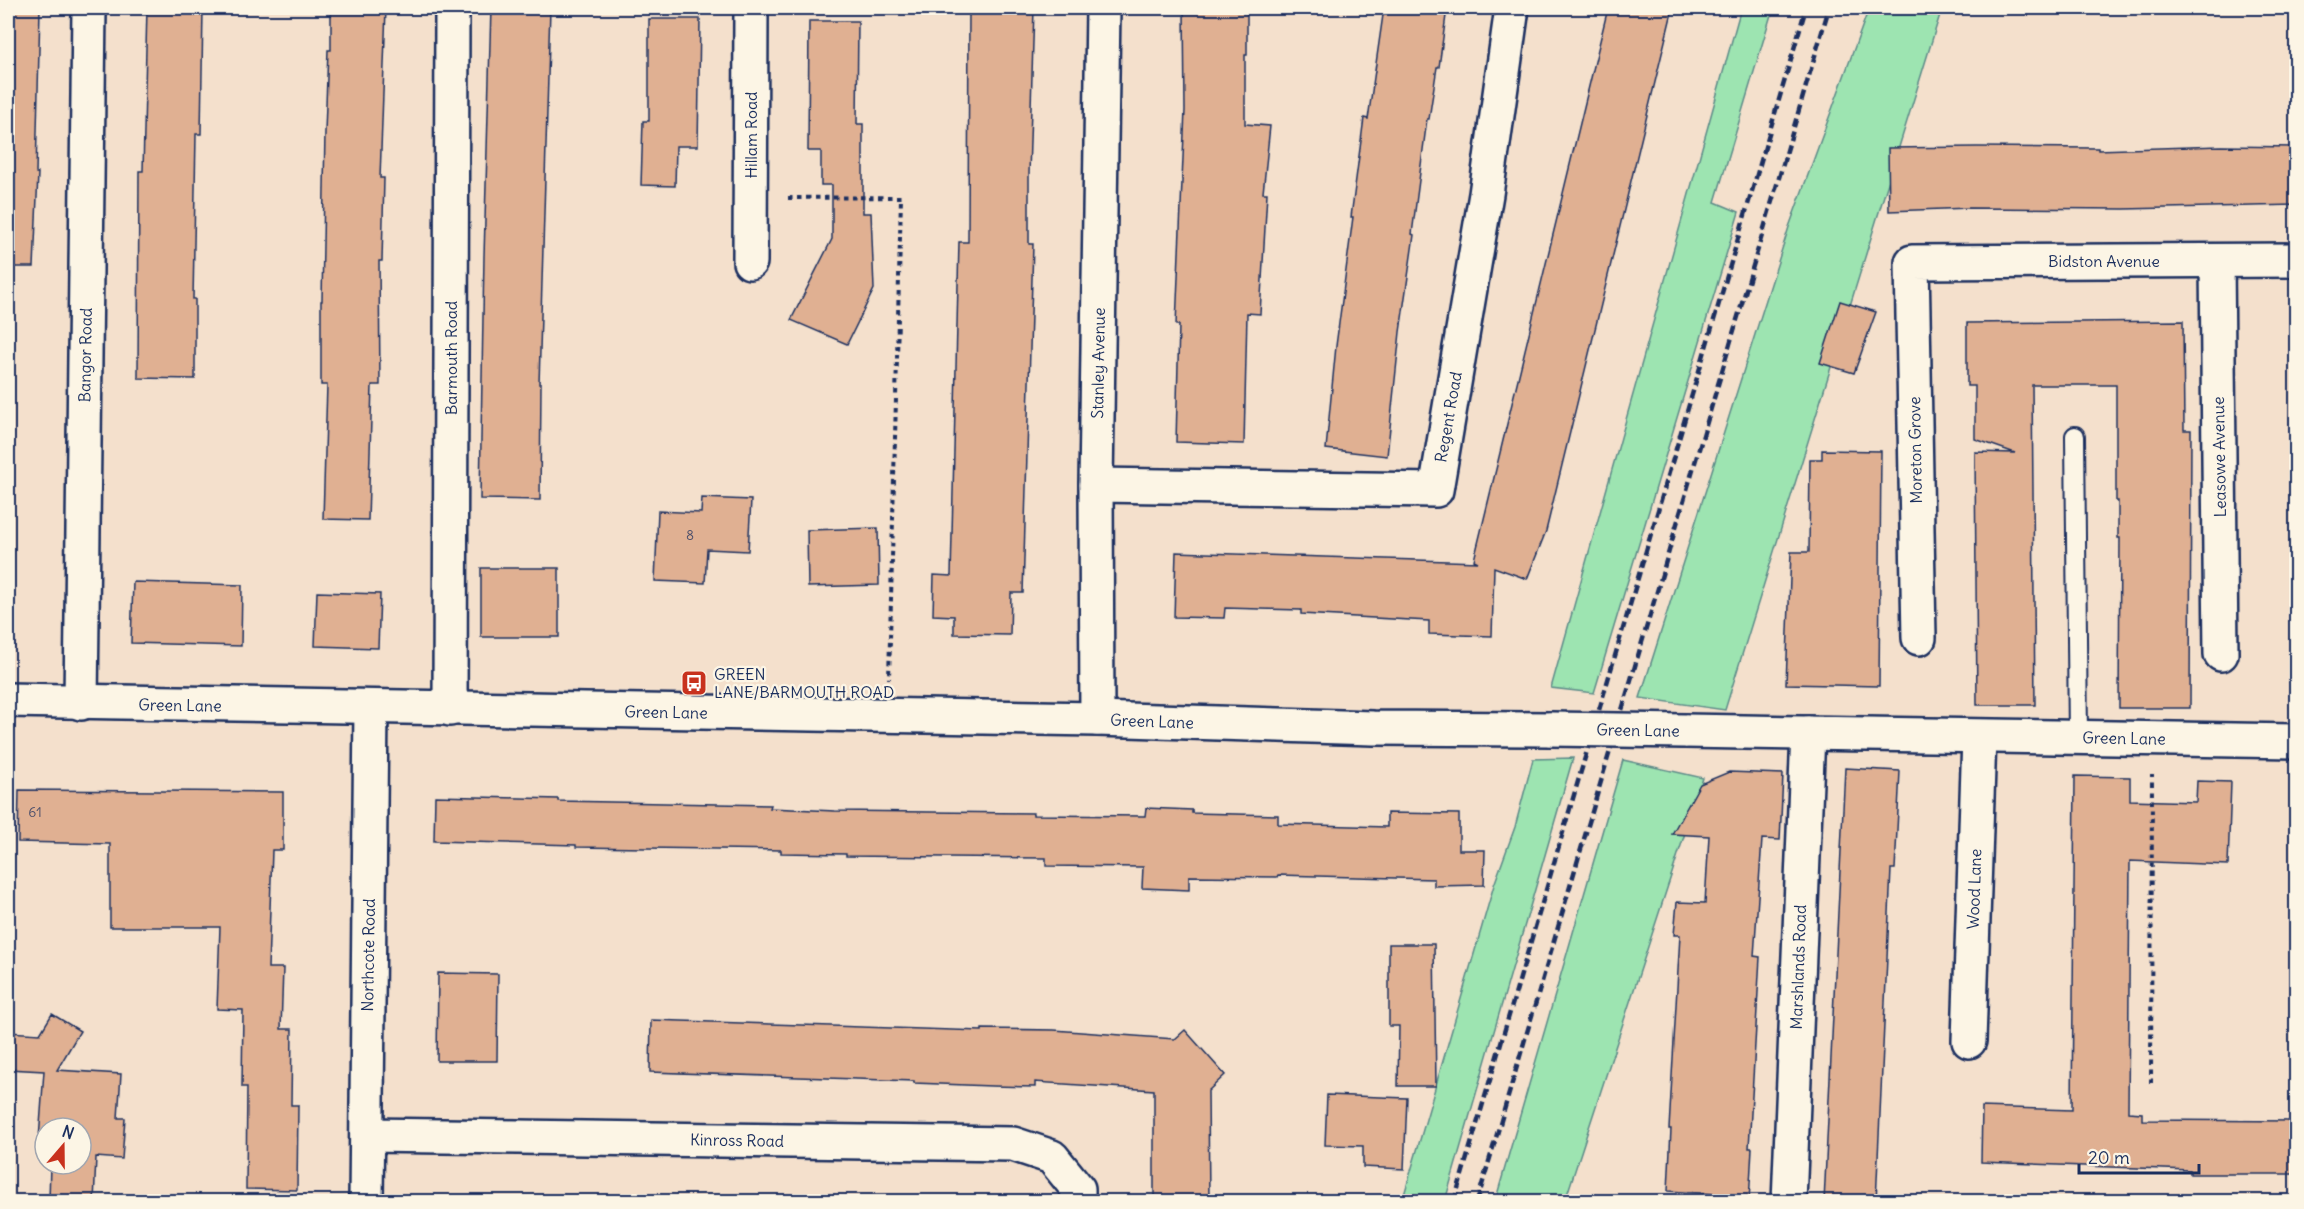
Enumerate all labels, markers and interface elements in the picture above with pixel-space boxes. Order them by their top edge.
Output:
street label: Hillam Road [741,92,761,178]
street label: Bidston Avenue [2048,251,2160,271]
street label: Barmouth Road [441,301,461,415]
street label: Stanley Avenue [1087,307,1109,419]
street label: Bangor Road [74,308,96,402]
street label: Regent Road [1430,370,1466,464]
street label: Moreton Grove [1904,396,1926,504]
street label: Leasowe Avenue [2208,396,2230,518]
house number: 8 [686,526,694,544]
place label: GREEN LANE/BARMOUTH ROAD [714,664,894,702]
bus stop icon: GREEN LANE/BARMOUTH ROAD [679,668,709,698]
street label: Green Lane [138,694,222,716]
street label: Green Lane [624,701,708,723]
street label: Green Lane [1110,710,1194,732]
street label: Green Lane [1596,719,1680,741]
street label: Green Lane [2082,727,2166,749]
house number: 61 [28,803,42,821]
street label: Wood Lane [1963,848,1985,930]
street label: Northcote Road [357,898,379,1012]
street label: Marshlands Road [1786,904,1810,1030]
north arrow [33,1116,93,1176]
text: N [60,1121,77,1143]
street label: Kinross Road [690,1129,784,1151]
scale bar [2079,1137,2199,1175]
text: 20 m [2088,1146,2130,1169]

